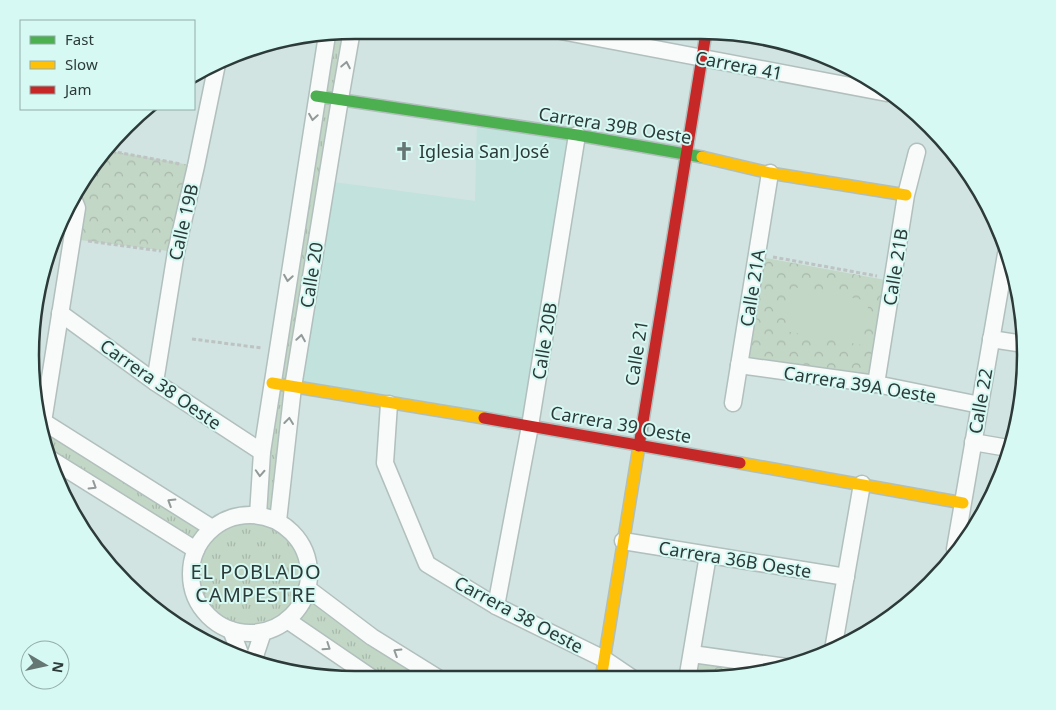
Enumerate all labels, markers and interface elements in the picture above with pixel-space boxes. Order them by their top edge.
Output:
legend [20,20,195,110]
text: Fast [65,29,94,49]
street label: Carrera 41 [693,45,785,85]
text: Slow [65,54,98,74]
one-way arrow [340,60,351,69]
text: Jam [63,79,92,99]
street label: Carrera 39B Oeste [537,101,693,149]
one-way arrow [309,113,319,122]
place label: Iglesia San José [419,139,549,163]
church icon: Iglesia San José [393,140,415,162]
street label: Calle 19B [163,181,203,263]
street label: Calle 21B [877,227,913,307]
street label: Calle 20 [294,240,328,310]
street label: Calle 21A [734,247,770,328]
one-way arrow [284,273,294,282]
street label: Calle 20B [526,301,562,381]
street label: Calle 21 [619,318,653,388]
street label: Carrera 38 Oeste [96,333,226,435]
one-way arrow [295,334,306,342]
street label: Carrera 39A Oeste [782,360,938,408]
street label: Calle 22 [962,366,998,436]
street label: Carrera 39 Oeste [549,400,693,448]
one-way arrow [283,416,294,424]
one-way arrow [255,469,266,477]
one-way arrow [88,479,97,489]
one-way arrow [167,499,176,508]
street label: Carrera 36B Oeste [657,535,813,583]
district label: EL POBLADO CAMPESTRE [191,558,322,608]
street label: Carrera 38 Oeste [450,570,588,658]
north arrow [20,640,70,690]
one-way arrow [321,641,331,650]
one-way arrow [393,649,402,659]
text: N [48,660,69,674]

